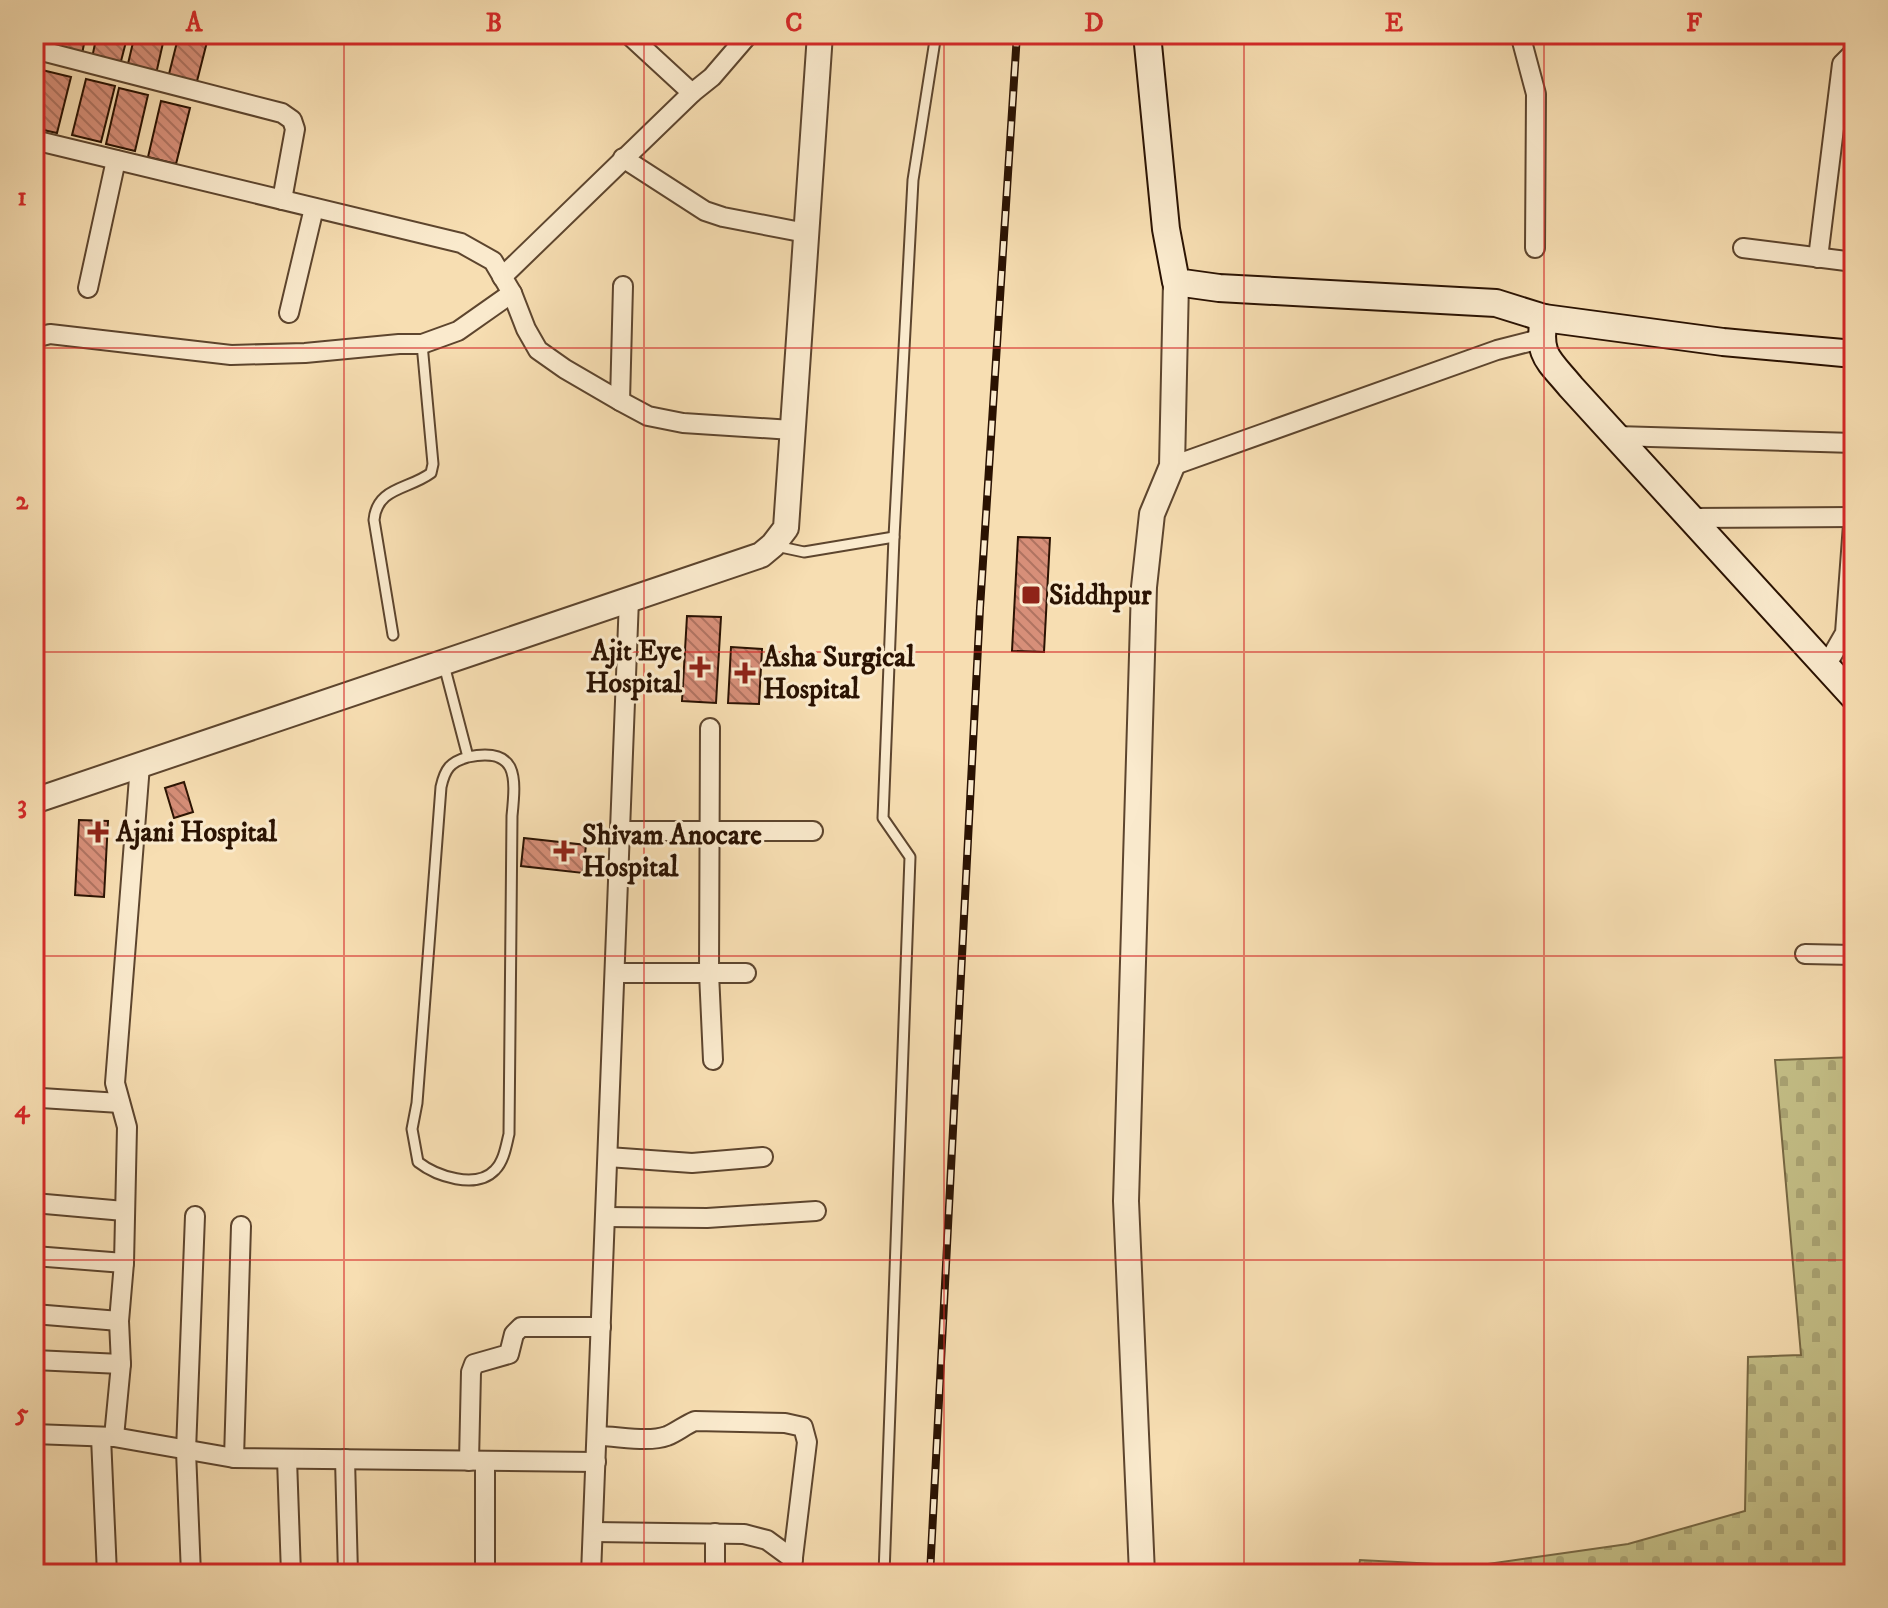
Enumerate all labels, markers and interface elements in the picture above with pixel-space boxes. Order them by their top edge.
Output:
text: A [185,7,204,40]
text: B [486,7,502,40]
text: C [785,7,803,40]
text: D [1084,7,1104,40]
text: E [1385,7,1403,40]
text: F [1686,7,1703,40]
text: 1 [17,181,27,214]
text: 2 [16,485,30,518]
place label: Siddhpur [1049,578,1152,613]
marker: Siddhpur [1020,584,1042,606]
place label: Ajit Eye Hospital [586,634,683,701]
place label: Asha Surgical Hospital [762,640,915,707]
marker: Ajit Eye Hospital [689,656,711,678]
marker: Asha Surgical Hospital [734,662,756,684]
text: 3 [17,789,27,822]
place label: Ajani Hospital [115,815,277,850]
place label: Shivam Anocare Hospital [582,818,762,885]
marker: Ajani Hospital [87,821,109,843]
marker: Shivam Anocare Hospital [553,840,575,862]
text: 4 [15,1093,31,1126]
text: 5 [15,1397,29,1430]

